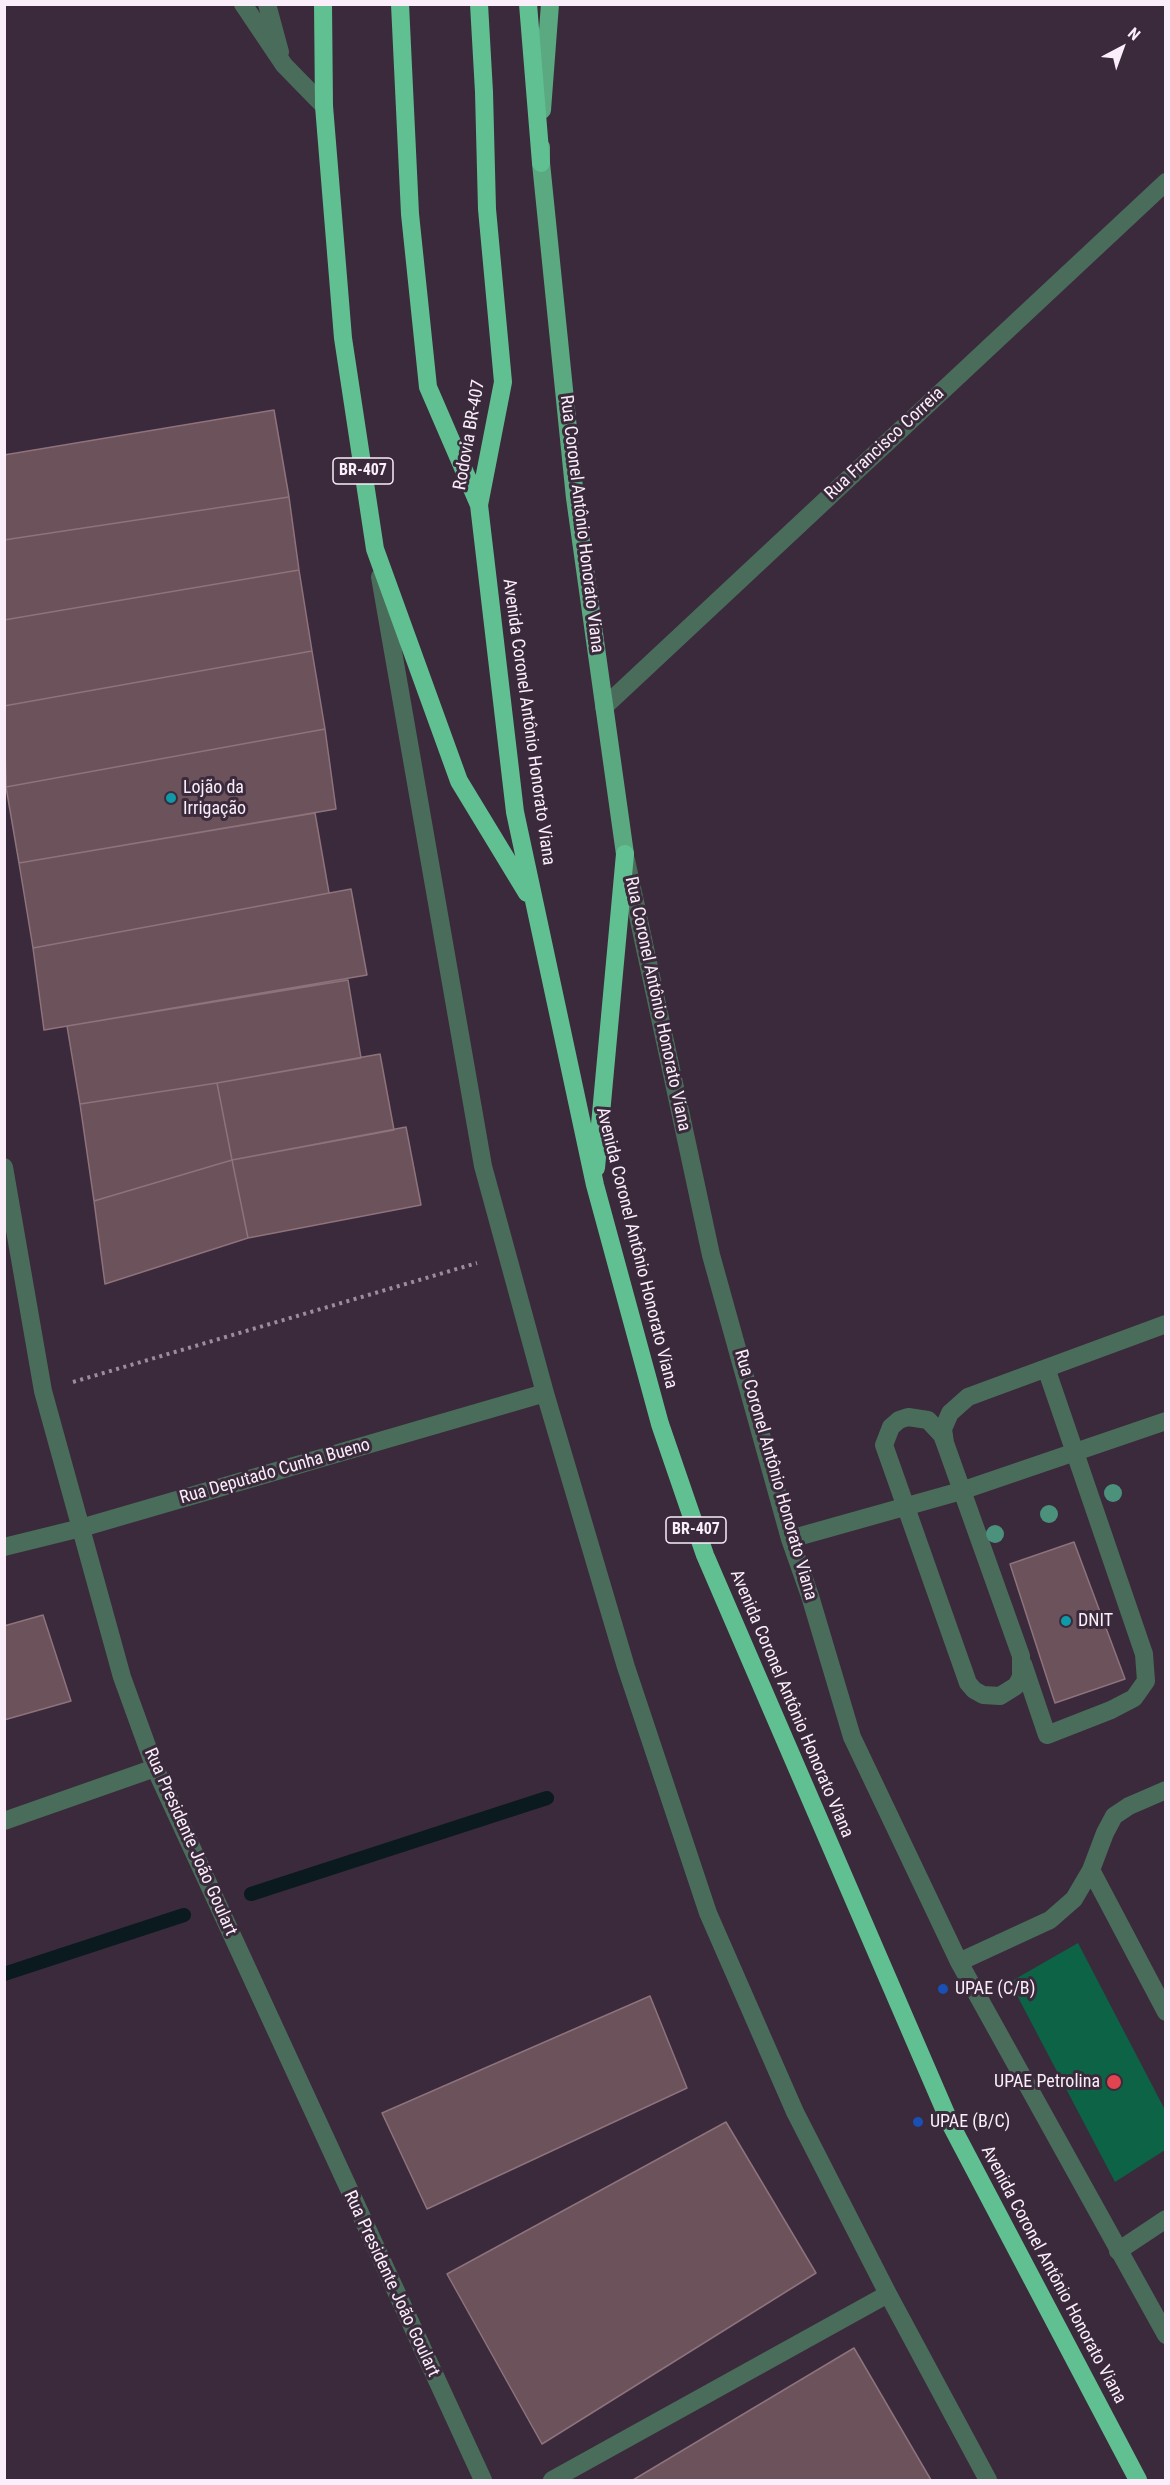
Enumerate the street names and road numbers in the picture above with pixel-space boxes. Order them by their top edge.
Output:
street label: Rodovia BR-407 [450,378,490,492]
street label: Rua Francisco Correia [821,383,949,505]
street label: Rua Coronel Antônio Honorato Viana [554,394,608,654]
road number: BR-407 [333,458,393,484]
street label: Avenida Coronel Antônio Honorato Viana [497,577,559,867]
street label: Rua Coronel Antônio Honorato Viana [619,875,695,1133]
street label: Avenida Coronel Antônio Honorato Viana [591,1105,681,1391]
street label: Rua Coronel Antônio Honorato Viana [729,1347,821,1603]
street label: Rua Deputado Cunha Bueno [177,1434,373,1510]
road number: BR-407 [666,1517,726,1543]
street label: Avenida Coronel Antônio Honorato Viana [725,1567,857,1841]
street label: Rua Presidente João Goulart [139,1745,241,1939]
street label: Avenida Coronel Antônio Honorato Viana [976,2142,1130,2408]
street label: Rua Presidente João Goulart [338,2187,444,2381]

